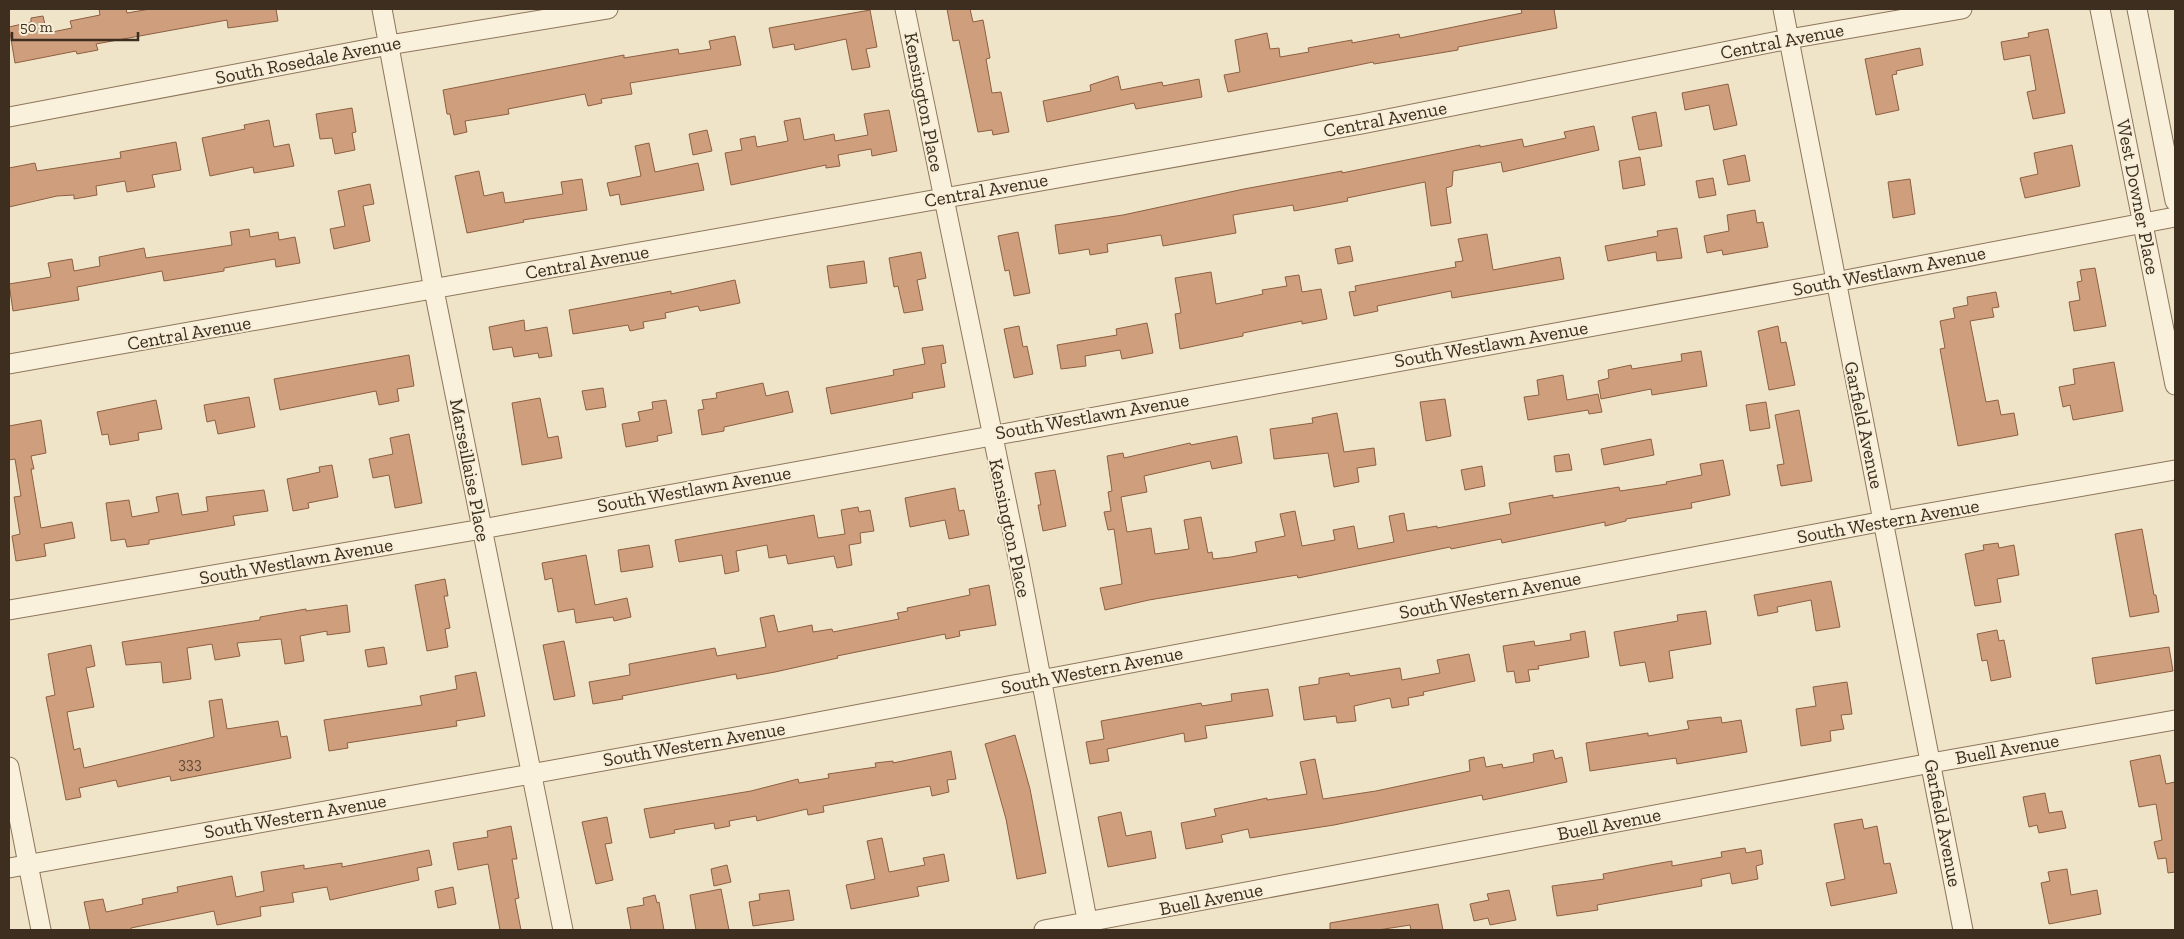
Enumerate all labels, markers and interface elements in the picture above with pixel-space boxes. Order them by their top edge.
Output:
scale bar [12,10,139,42]
text: 50 m [20,18,53,36]
street label: Central Avenue [1718,18,1846,64]
street label: Kensington Place [899,30,949,174]
street label: South Rosedale Avenue [213,31,403,89]
street label: Central Avenue [1321,96,1449,142]
street label: West Downer Place [2112,117,2164,277]
street label: Central Avenue [922,168,1050,212]
street label: Central Avenue [523,240,651,284]
street label: South Westlawn Avenue [1791,241,1988,301]
street label: Central Avenue [125,311,253,355]
street label: South Westlawn Avenue [1392,316,1590,372]
street label: Garfield Avenue [1839,359,1889,491]
street label: South Westlawn Avenue [993,388,1191,444]
street label: Marseillaise Place [445,396,495,544]
street label: Kensington Place [984,456,1036,600]
street label: South Westlawn Avenue [595,461,793,517]
street label: South Western Avenue [1795,494,1981,548]
street label: South Westlawn Avenue [197,533,395,589]
street label: South Western Avenue [1397,566,1583,624]
street label: South Western Avenue [999,641,1185,699]
street label: South Western Avenue [601,717,787,771]
street label: Buell Avenue [1953,729,2061,769]
house number: 333 [178,754,202,773]
street label: Garfield Avenue [1919,757,1967,889]
street label: South Western Avenue [202,789,388,843]
street label: Buell Avenue [1555,803,1663,845]
street label: Buell Avenue [1157,878,1265,920]

